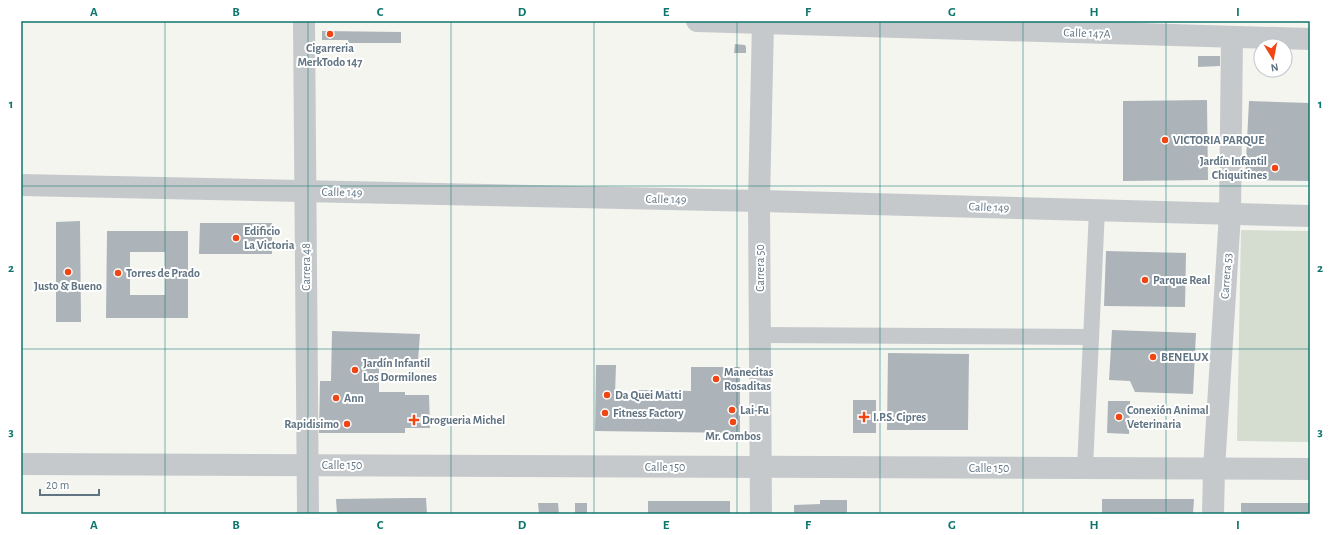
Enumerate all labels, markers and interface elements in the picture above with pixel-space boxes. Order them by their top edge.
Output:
text: A [90,6,98,19]
text: B [232,6,240,19]
text: C [377,6,384,19]
text: D [518,6,527,19]
text: E [663,6,670,19]
text: F [805,6,812,19]
text: G [948,6,956,19]
text: H [1089,6,1099,19]
text: I [1236,6,1240,19]
street label: Calle 147A [1063,26,1111,40]
marker: Cigarreria MerkTodo 147 [325,29,335,39]
north arrow [1253,38,1293,78]
place label: Cigarreria MerkTodo 147 [297,42,363,68]
text: N [1270,61,1279,73]
text: 1 [9,98,13,111]
text: 1 [1318,98,1322,111]
place label: VICTORIA PARQUE [1173,134,1264,147]
marker: VICTORIA PARQUE [1160,135,1170,145]
place label: Jardín Infantil Chiquitines [1200,155,1267,181]
marker: Jardín Infantil Chiquitines [1270,163,1280,173]
street label: Calle 149 [322,186,363,198]
street label: Calle 149 [646,193,687,205]
street label: Calle 149 [968,200,1010,214]
place label: Edificio La Victoria [244,225,295,251]
marker: Edificio La Victoria [231,233,241,243]
street label: Carrera 48 [300,243,312,291]
street label: Carrera 50 [754,244,766,292]
street label: Carrera 53 [1218,252,1234,299]
text: 2 [8,262,14,275]
text: 2 [1317,262,1323,275]
marker: Justo & Bueno [63,267,73,277]
place label: Torres de Prado [126,267,200,279]
marker: Torres de Prado [113,268,123,278]
place label: Parque Real [1153,274,1210,286]
marker: Parque Real [1140,275,1150,285]
place label: Justo & Bueno [34,280,102,292]
place label: BENELUX [1161,351,1209,363]
marker: BENELUX [1148,352,1158,362]
place label: Jardín Infantil Los Dormilones [363,357,437,383]
marker: Jardín Infantil Los Dormilones [350,365,360,375]
place label: Manecitas Rosaditas [724,366,774,392]
marker: Manecitas Rosaditas [711,374,721,384]
place label: Da Quei Matti [615,389,682,402]
marker: Da Quei Matti [602,390,612,400]
place label: Ann [344,392,364,404]
marker: Ann [331,393,341,403]
place label: Lai-Fu [740,404,769,416]
place label: Conexión Animal Veterinaria [1127,404,1209,430]
marker: Lai-Fu [727,405,737,415]
place label: Fitness Factory [613,407,684,420]
marker: Fitness Factory [600,408,610,418]
marker: I.P.S. Cipres [858,411,870,423]
place label: I.P.S. Cipres [873,411,927,423]
marker: Conexión Animal Veterinaria [1114,412,1124,422]
place label: Drogueria Michel [422,414,505,426]
marker: Drogueria Michel [409,415,419,425]
marker: Mr. Combos [728,417,738,427]
place label: Rapidisimo [284,418,339,430]
marker: Rapidisimo [342,419,352,429]
text: 3 [8,426,14,439]
text: 3 [1317,426,1323,439]
place label: Mr. Combos [705,430,761,442]
street label: Calle 150 [322,459,362,471]
street label: Calle 150 [645,461,685,473]
street label: Calle 150 [969,462,1009,474]
scale bar [40,471,99,497]
text: 20 m [46,479,69,491]
text: A [90,519,98,532]
text: B [232,519,240,532]
text: C [377,519,384,532]
text: D [518,519,527,532]
text: E [663,519,670,532]
text: F [805,519,812,532]
text: G [948,519,956,532]
text: H [1089,519,1099,532]
text: I [1236,519,1240,532]

